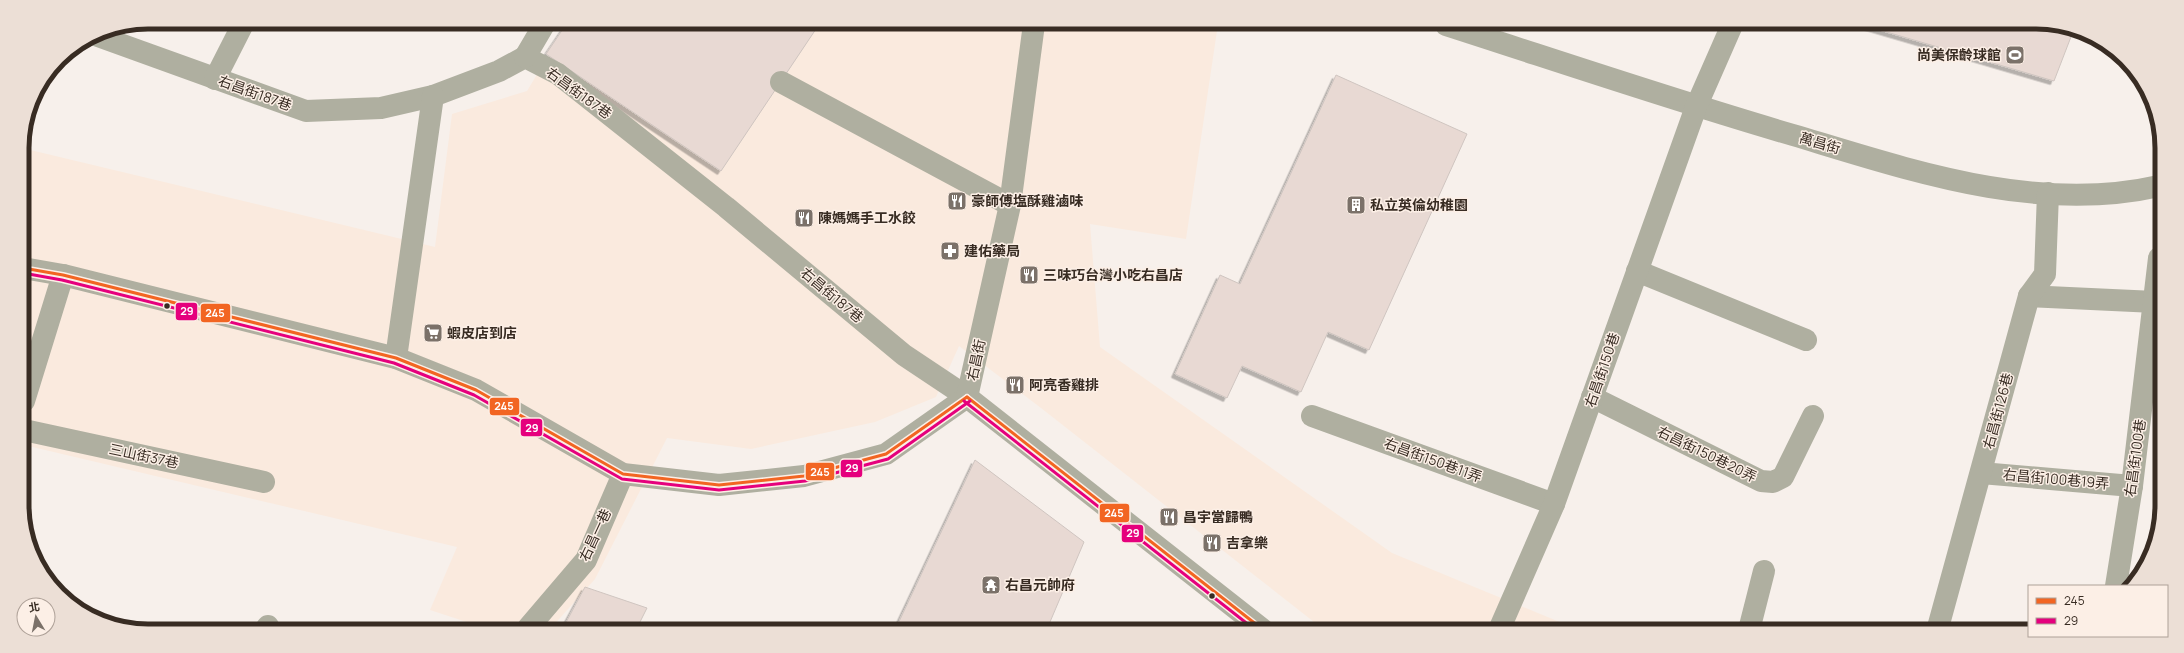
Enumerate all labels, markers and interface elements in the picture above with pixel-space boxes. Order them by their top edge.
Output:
sports icon: 尚美保齡球館 [2004,44,2026,66]
place label: 尚美保齡球館 [1917,45,2001,64]
street label: 右昌街187巷 [543,62,616,123]
street label: 右昌街187巷 [216,70,294,115]
street label: 萬昌街 [1797,128,1843,157]
restaurant icon: 豪師傅塩酥雞滷味 [946,190,968,212]
place label: 豪師傅塩酥雞滷味 [971,191,1084,210]
building icon: 私立英倫幼稚園 [1345,194,1367,216]
place label: 私立英倫幼稚園 [1370,195,1468,214]
restaurant icon: 陳媽媽手工水餃 [793,207,815,229]
place label: 陳媽媽手工水餃 [818,208,916,227]
pharmacy icon: 建佑藥局 [939,240,961,262]
place label: 建佑藥局 [964,241,1020,260]
street label: 右昌街187巷 [797,263,868,327]
restaurant icon: 三味巧台灣小吃右昌店 [1018,264,1040,286]
place label: 三味巧台灣小吃右昌店 [1043,265,1183,284]
unlabelled marker [162,301,172,311]
line badge: 29 [175,302,198,321]
text: 29 [180,303,194,318]
line badge: 245 [200,303,231,323]
text: 245 [205,305,225,320]
supermarket icon: 蝦皮店到店 [422,322,444,344]
place label: 蝦皮店到店 [447,323,517,342]
street label: 右昌街150巷 [1580,330,1623,410]
street label: 右昌街 [962,337,989,382]
street label: 右昌街126巷 [1978,371,2017,451]
restaurant icon: 阿亮香雞排 [1004,374,1026,396]
place label: 阿亮香雞排 [1029,375,1099,394]
line badge: 245 [489,397,520,416]
text: 245 [494,398,514,413]
line badge: 29 [520,418,543,437]
street label: 右昌街100巷 [2120,418,2149,498]
text: 29 [525,420,539,435]
street label: 右昌街150巷20弄 [1654,421,1760,486]
street label: 右昌街150巷11弄 [1382,433,1485,486]
street label: 三山街37巷 [108,439,181,472]
line badge: 29 [840,459,863,478]
text: 29 [845,460,859,475]
line badge: 245 [805,462,835,481]
text: 245 [810,464,830,479]
street label: 右昌街100巷19弄 [2002,464,2110,493]
line badge: 245 [1099,503,1130,523]
street label: 右昌一巷 [574,505,615,564]
text: 245 [1104,505,1124,520]
restaurant icon: 昌宇當歸鴨 [1158,506,1180,528]
place label: 昌宇當歸鴨 [1183,507,1253,526]
line badge: 29 [1121,524,1144,543]
text: 29 [1126,525,1140,540]
restaurant icon: 吉拿樂 [1201,532,1223,554]
place label: 吉拿樂 [1226,533,1268,552]
temple icon: 右昌元帥府 [980,574,1002,596]
place label: 右昌元帥府 [1005,575,1075,594]
legend [2028,585,2168,637]
unlabelled marker [1207,591,1217,601]
text: 245 [2064,592,2085,609]
north arrow [16,597,56,637]
text: 北 [27,598,41,615]
text: 29 [2064,612,2078,629]

